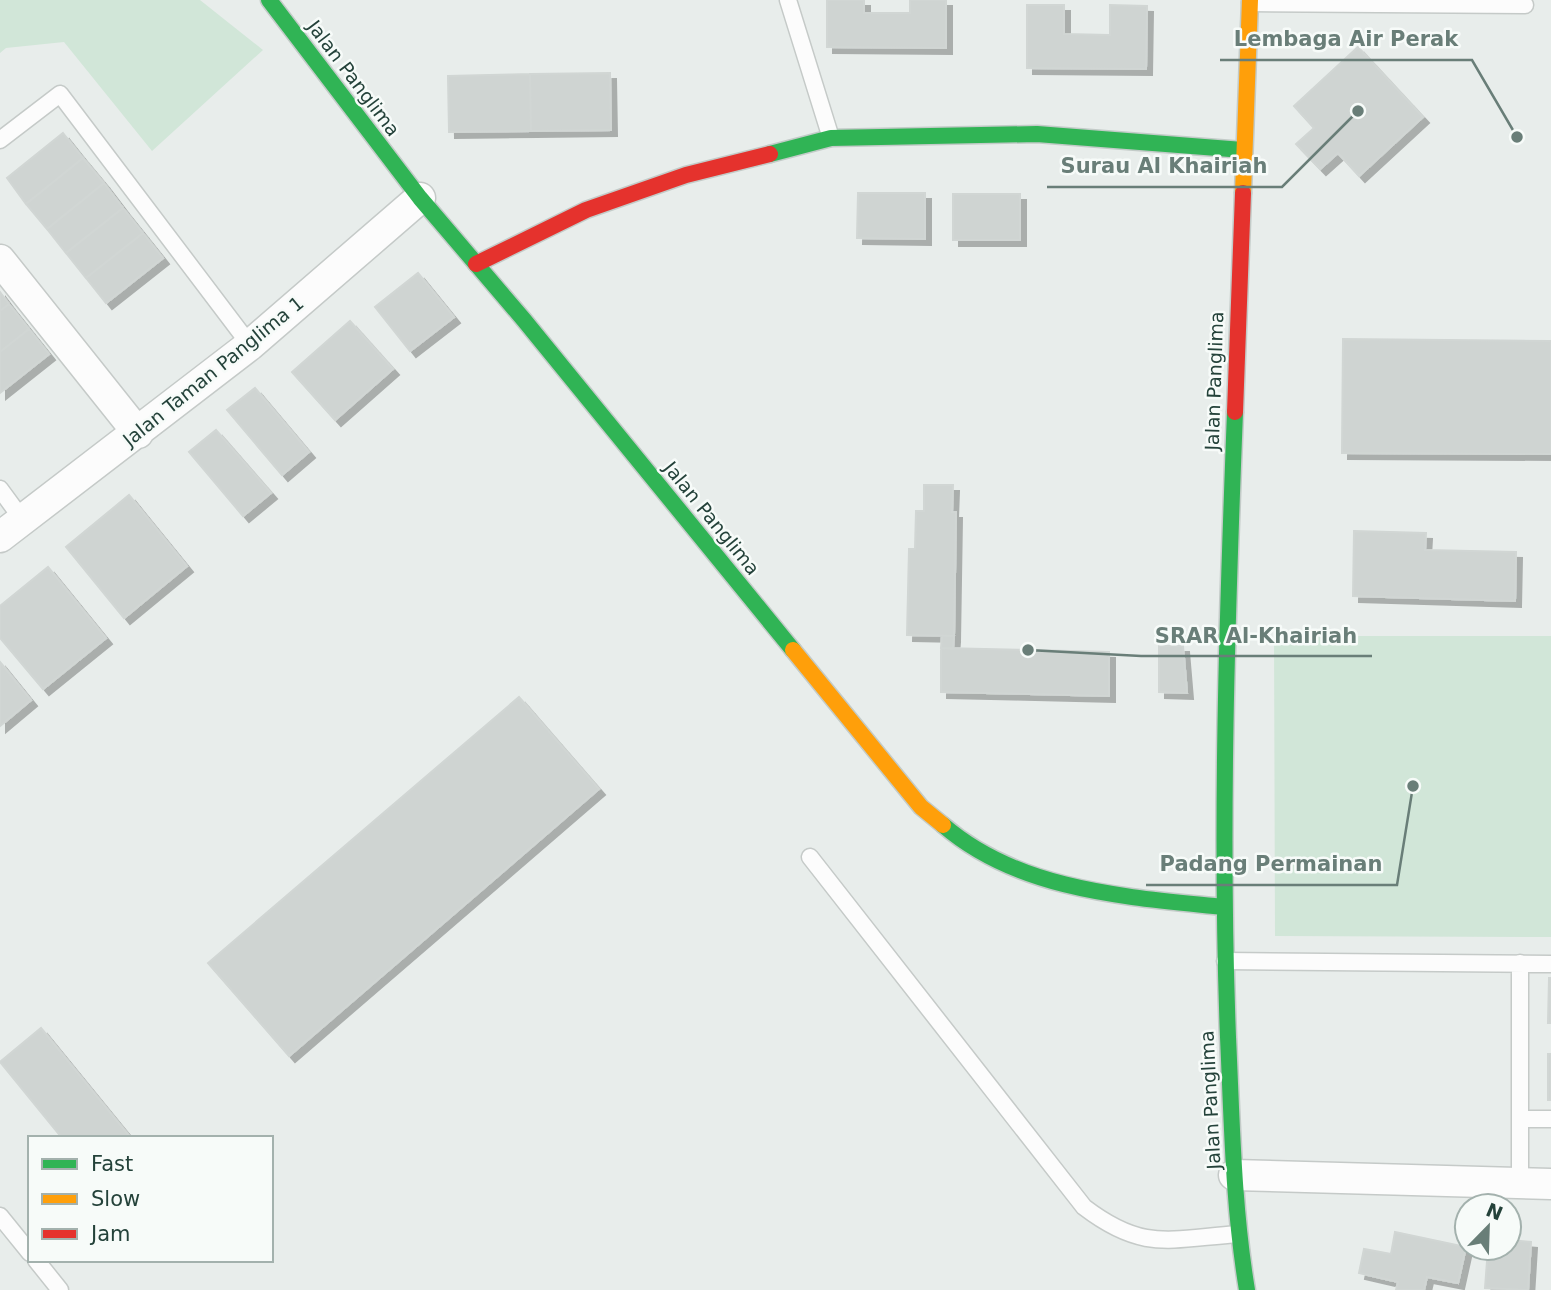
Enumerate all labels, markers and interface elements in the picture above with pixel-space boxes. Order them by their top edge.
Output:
street label: Jalan Panglima [303,15,405,140]
callout: Lembaga Air Perak [1220,18,1472,60]
text: Lembaga Air Perak [1234,27,1459,51]
callout: Surau Al Khairiah [1047,145,1282,187]
text: Surau Al Khairiah [1061,154,1267,178]
street label: Jalan Taman Panglima 1 [118,291,308,451]
street label: Jalan Panglima [1201,311,1227,452]
street label: Jalan Panglima [659,456,764,579]
callout: SRAR Al-Khairiah [1141,614,1372,656]
text: SRAR Al-Khairiah [1155,624,1357,648]
callout: Padang Permainan [1146,843,1397,885]
text: Padang Permainan [1160,852,1382,876]
street label: Jalan Panglima [1195,1030,1225,1171]
legend [28,1136,273,1262]
text: Fast [91,1152,133,1176]
text: Slow [91,1187,140,1211]
north arrow [1453,1192,1523,1262]
text: N [1483,1198,1506,1225]
text: Jam [89,1222,131,1246]

